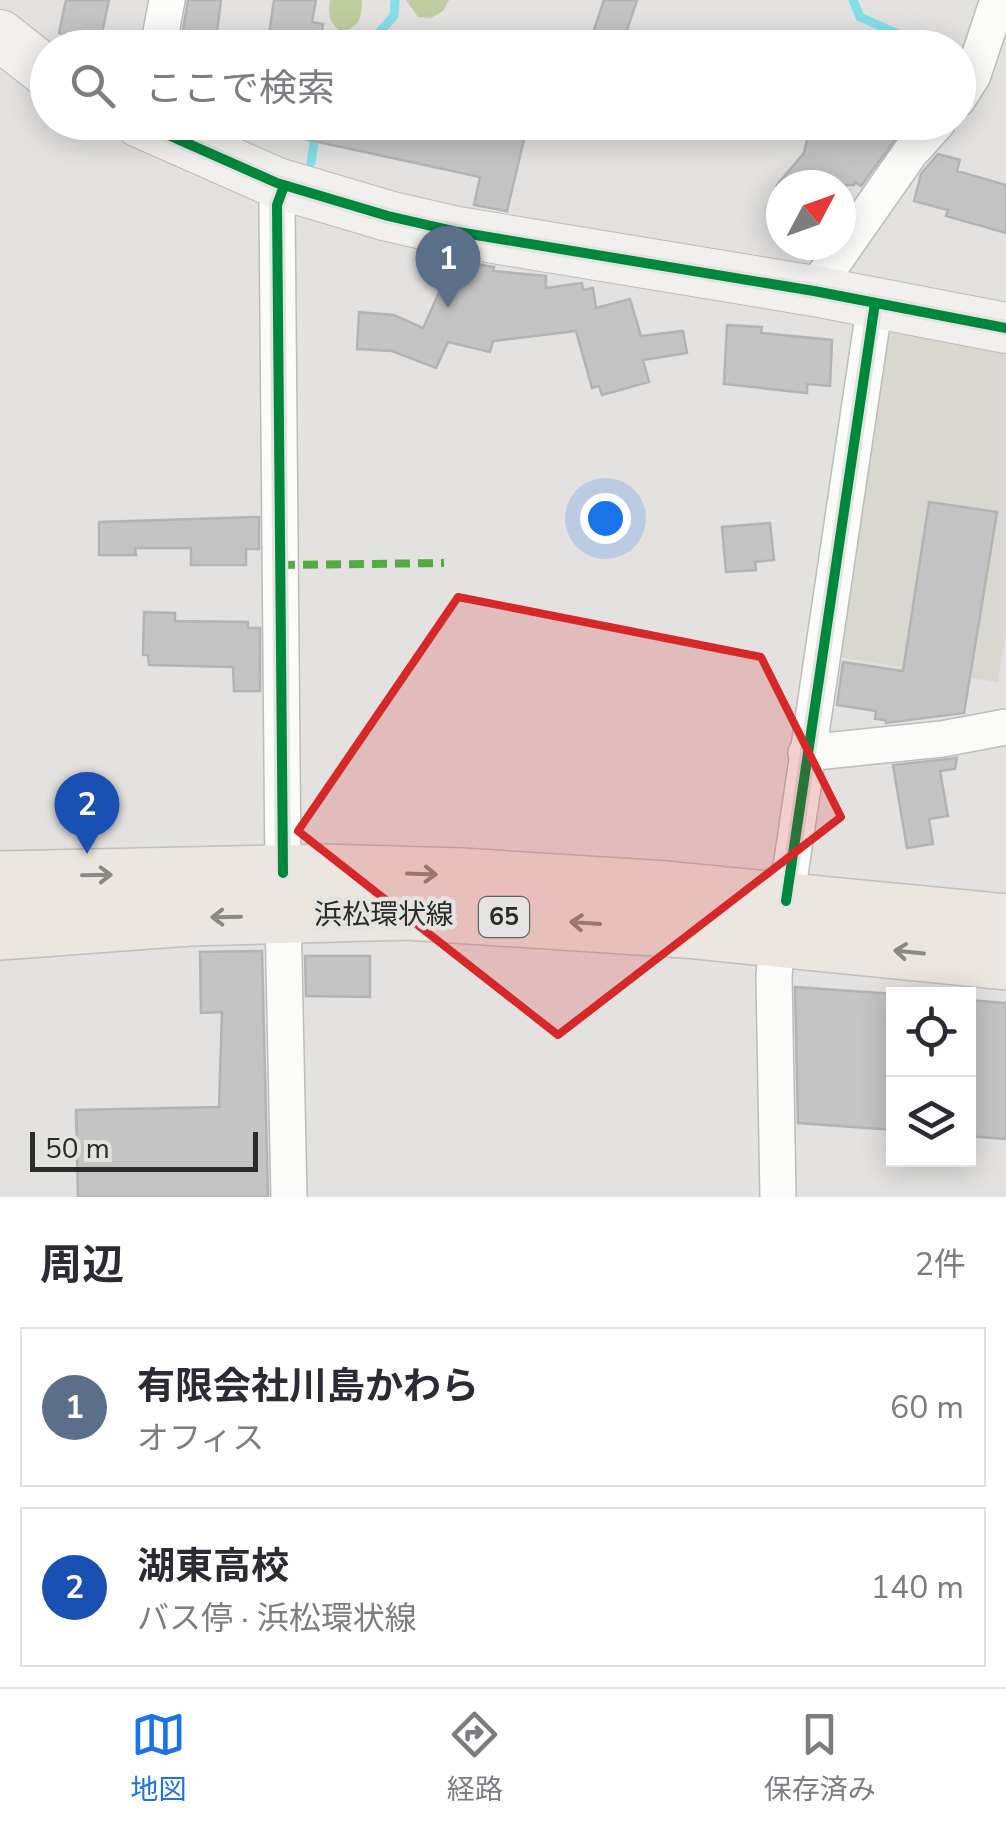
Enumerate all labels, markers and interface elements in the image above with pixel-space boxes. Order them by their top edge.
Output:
search box [30,30,976,140]
icon: search [65,58,120,113]
text: ここで検索 [145,63,335,114]
north arrow [766,170,856,260]
pin: 1 [416,226,480,308]
your location [580,493,631,544]
pin: 2 [54,772,120,854]
one-way arrow [406,865,438,884]
one-way arrow [80,866,113,884]
street label: 浜松環状線 [314,896,454,934]
road number: 65 [479,897,529,937]
one-way arrow [210,908,242,927]
one-way arrow [570,913,602,932]
one-way arrow [893,943,926,962]
map controls [886,987,976,1167]
button: locate [886,987,976,1077]
button: layers [886,1077,976,1167]
scale bar [30,1127,258,1172]
text: 50 m [45,1130,110,1168]
text: 周辺 [40,1237,124,1294]
text: 2件 [915,1243,966,1286]
text: 有限会社川島かわら [137,1361,479,1412]
text: 1 [65,1386,84,1429]
text: 60 m [890,1386,964,1429]
text: オフィス [137,1417,264,1460]
text: 湖東高校 [137,1541,289,1592]
text: 2 [65,1566,84,1609]
text: 140 m [871,1566,964,1609]
text: バス停 · 浜松環状線 [137,1597,417,1640]
tab: 地図 [130,1707,186,1809]
tab: 経路 [447,1707,503,1809]
tab: 保存済み [764,1707,876,1809]

